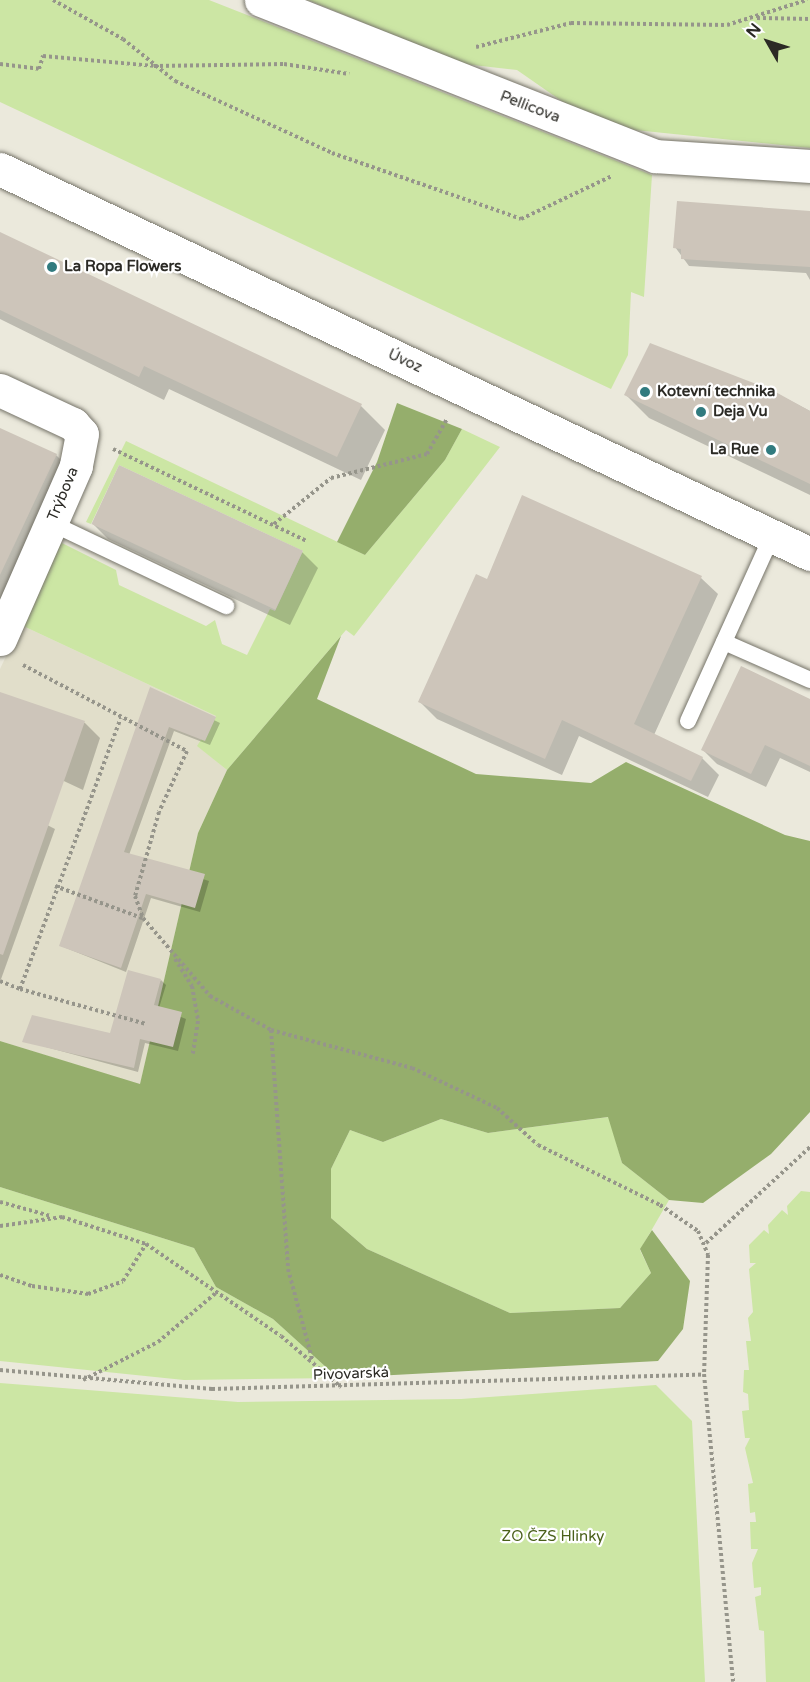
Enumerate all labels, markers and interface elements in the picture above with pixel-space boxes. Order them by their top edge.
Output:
north arrow [738,12,798,72]
text: N [742,19,766,42]
street label: Pellicova [497,87,563,127]
place label: La Ropa Flowers [64,258,182,276]
marker: La Ropa Flowers [45,260,59,274]
street label: Úvoz [385,345,425,377]
place label: Kotevní technika [657,383,775,401]
marker: Kotevní technika [638,385,652,399]
place label: Deja Vu [713,403,768,421]
marker: Deja Vu [694,405,708,419]
place label: La Rue [710,441,759,459]
marker: La Rue [764,443,778,457]
street label: Trýbova [44,464,82,524]
street label: Pivovarská [313,1364,389,1384]
park label: ZO ČZS Hlinky [502,1528,604,1546]

